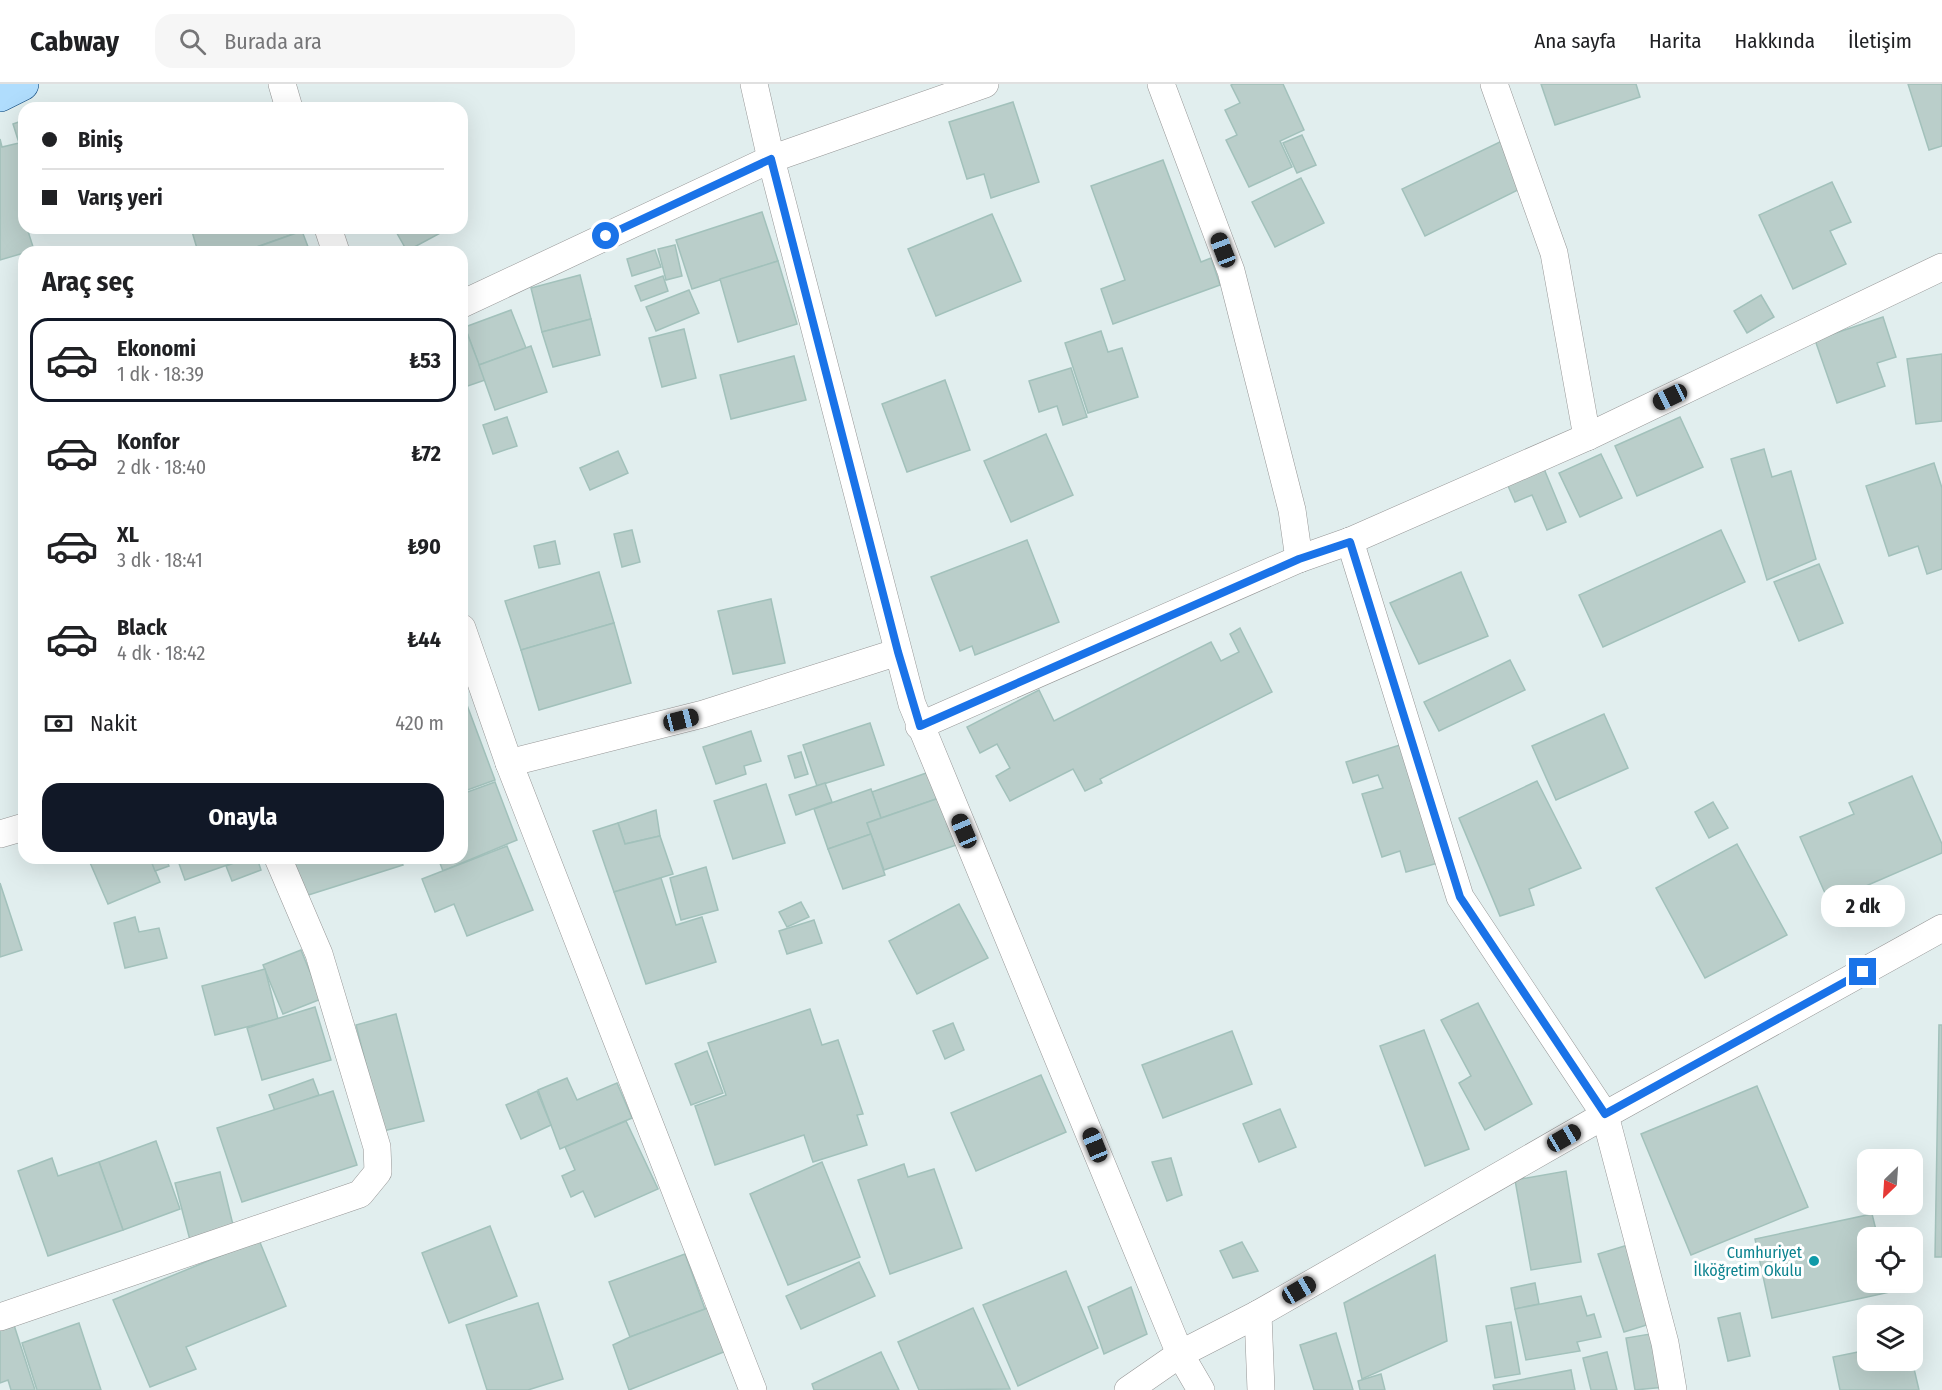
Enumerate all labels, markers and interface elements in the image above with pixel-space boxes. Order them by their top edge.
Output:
search box [155,14,575,68]
text: Cabway [30,25,119,58]
icon: search [176,25,209,58]
text: Burada ara [224,28,322,55]
text: Ana sayfa [1534,28,1616,54]
text: Harita [1649,28,1702,54]
text: Hakkında [1735,28,1815,54]
text: İletişim [1848,28,1912,54]
text: Biniş [78,126,123,153]
text: Varış yeri [78,184,163,211]
route start [592,222,619,249]
car [1208,230,1238,270]
text: Araç seç [42,266,134,298]
icon: car [45,333,99,387]
text: Ekonomi [117,335,196,362]
text: ₺53 [409,347,441,374]
text: 1 dk · 18:39 [117,362,204,386]
car [1650,381,1690,413]
icon: car [45,426,99,480]
text: Konfor [117,428,179,455]
text: ₺72 [411,440,441,467]
text: 2 dk · 18:40 [117,455,206,479]
icon: car [45,519,99,573]
text: XL [117,521,139,548]
text: ₺90 [407,533,441,560]
text: 3 dk · 18:41 [117,548,203,572]
icon: car [45,612,99,666]
text: Black [117,614,167,641]
text: ₺44 [407,626,441,653]
text: 4 dk · 18:42 [117,641,205,665]
icon: cash [42,707,75,740]
car [661,707,701,733]
text: Nakit [90,710,137,737]
text: 420 m [395,711,444,735]
button: Onayla [42,783,444,852]
car [949,811,979,851]
callout: 2 dk [1821,885,1905,927]
text: 2 dk [1846,894,1880,918]
route end [1849,958,1876,985]
car [1544,1121,1584,1155]
car [1080,1125,1110,1165]
north arrow [1857,1149,1923,1215]
map controls [1857,1149,1923,1371]
button: locate [1857,1227,1923,1293]
place label: Cumhuriyet İlköğretim Okulu [1694,1243,1803,1280]
marker: Cumhuriyet İlköğretim Okulu [1807,1254,1821,1268]
car [1279,1273,1319,1307]
button: layers [1857,1305,1923,1371]

